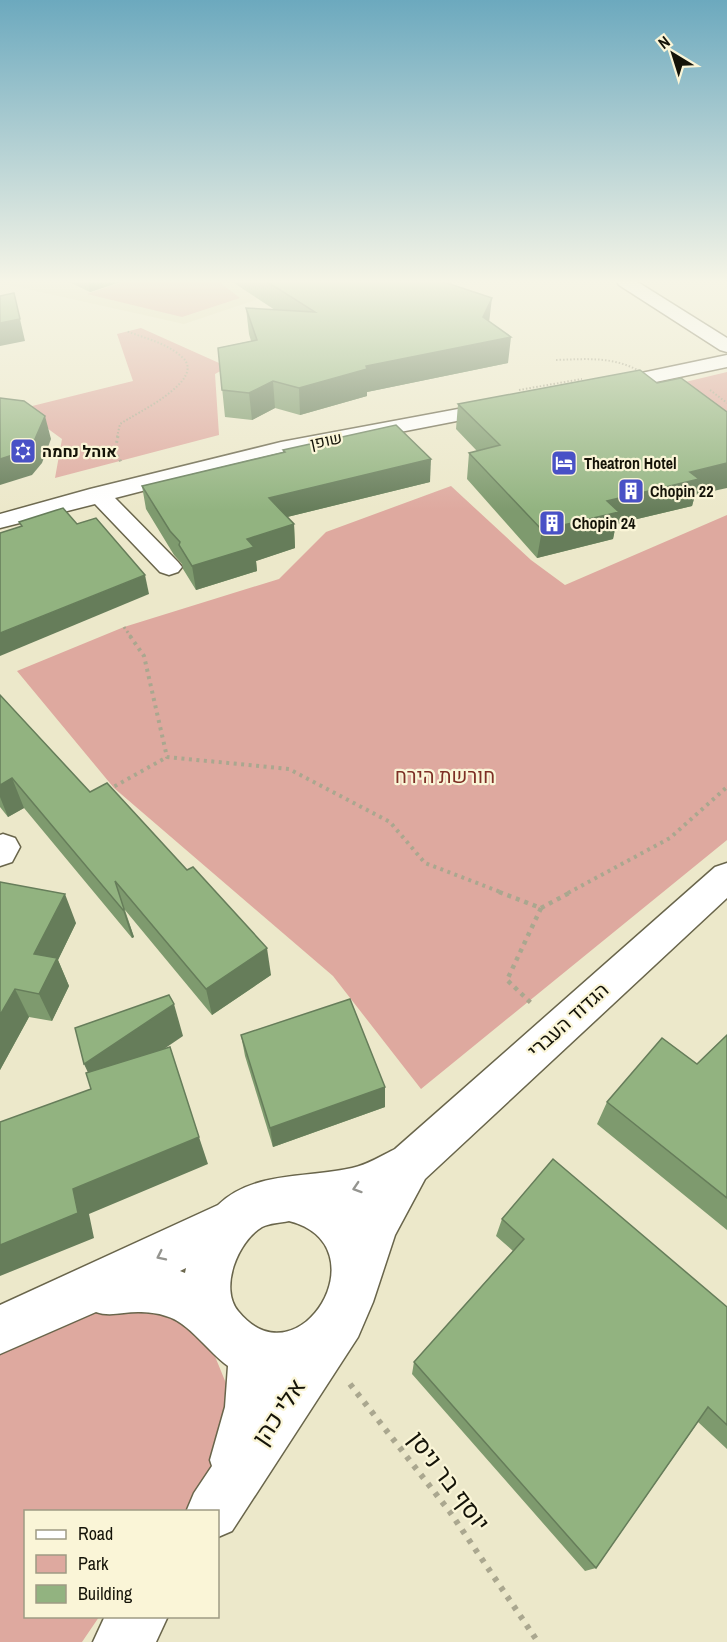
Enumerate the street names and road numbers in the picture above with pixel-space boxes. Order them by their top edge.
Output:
street label: שופן [308,426,344,454]
street label: הגדוד העברי [521,976,614,1063]
street label: אלי כהן [244,1372,312,1451]
street label: יוסף בר ניסן [402,1424,498,1537]

